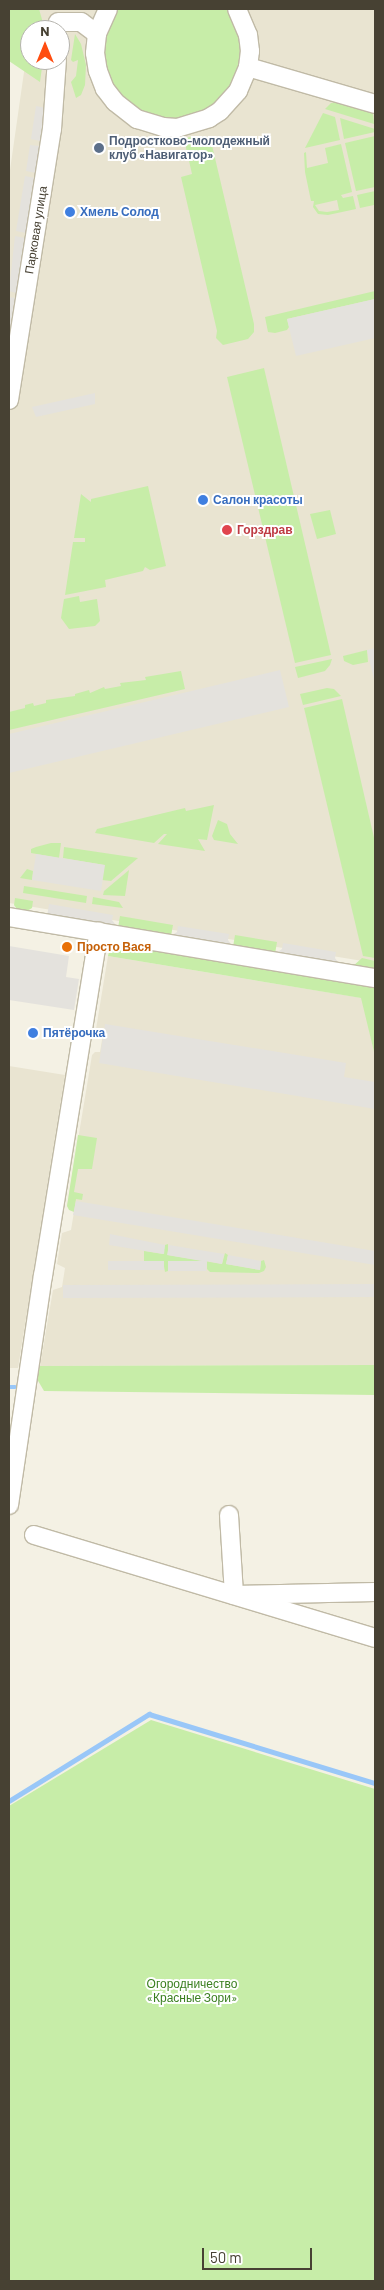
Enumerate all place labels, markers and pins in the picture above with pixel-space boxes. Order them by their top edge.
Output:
place label: Подростково-молодежный клуб «Навигатор» [109,134,270,162]
marker: Подростково-молодежный клуб «Навигатор» [93,142,105,154]
place label: Хмель Солод [80,205,159,219]
marker: Хмель Солод [64,206,76,218]
place label: Салон красоты [213,493,303,507]
marker: Салон красоты [197,494,209,506]
place label: Горздрав [237,523,293,537]
marker: Горздрав [221,524,233,536]
place label: Просто Вася [77,940,151,954]
marker: Просто Вася [61,941,73,953]
place label: Пятёрочка [43,1026,105,1040]
marker: Пятёрочка [27,1027,39,1039]

